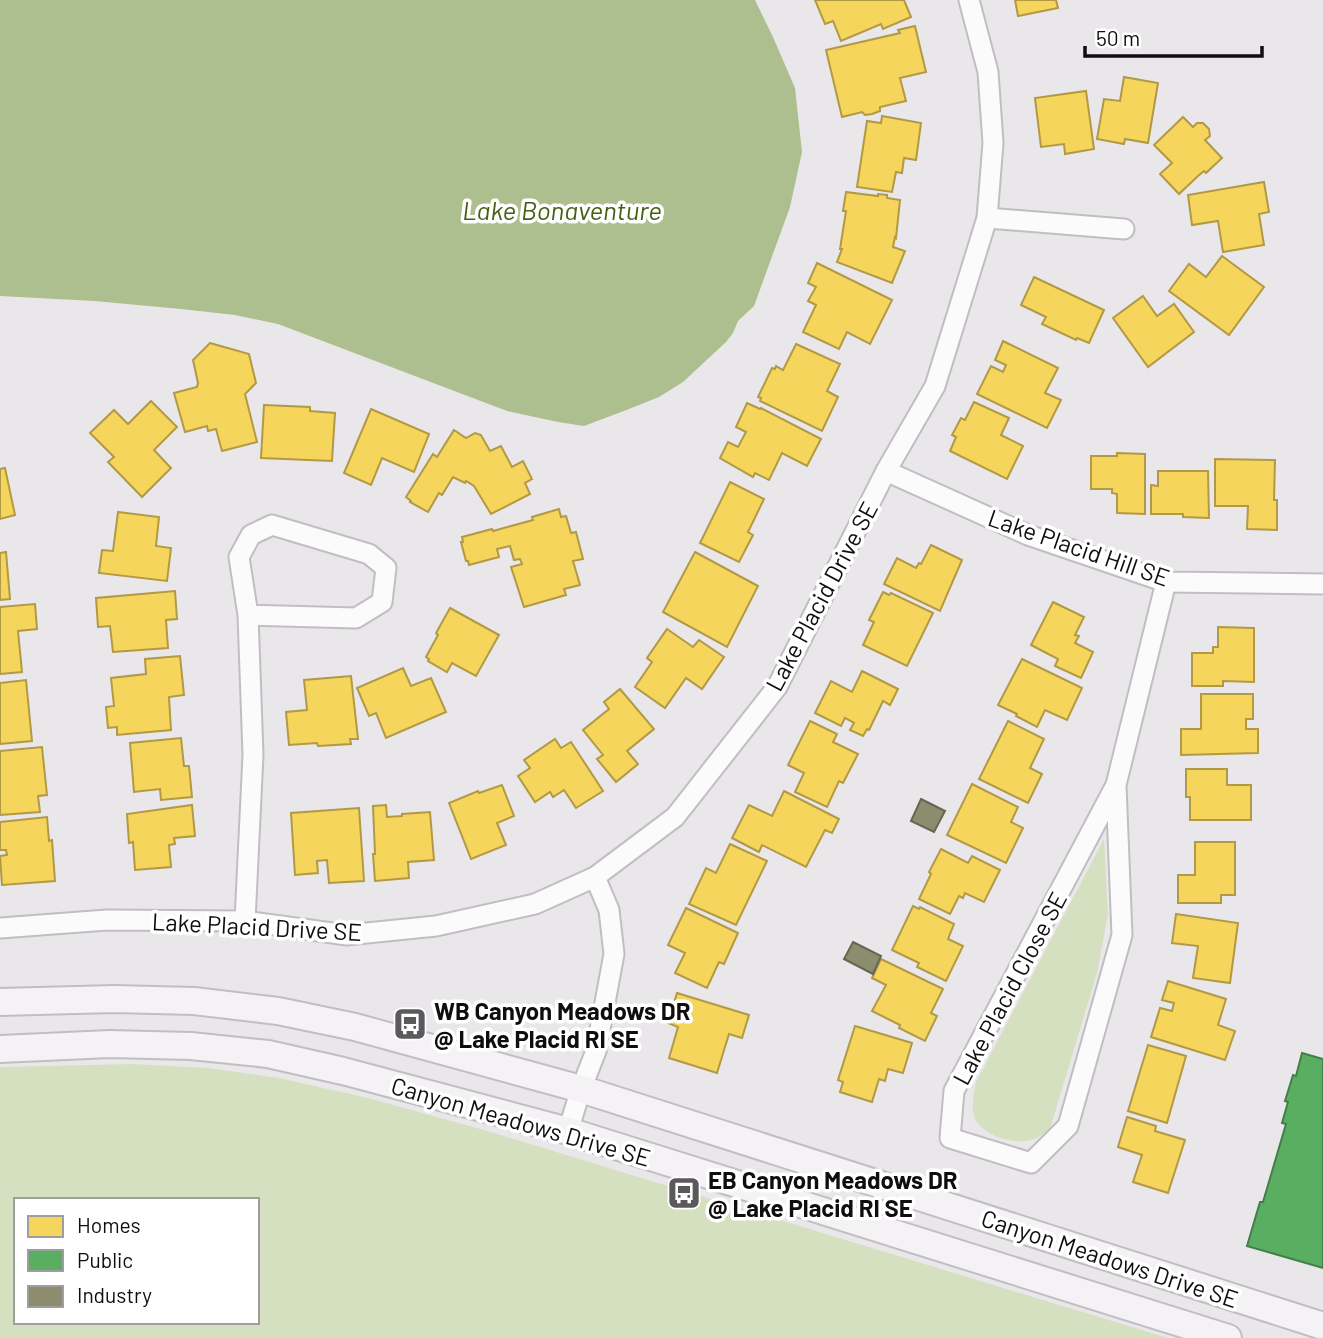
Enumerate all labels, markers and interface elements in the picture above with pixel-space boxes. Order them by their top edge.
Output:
scale bar [1085,14,1262,58]
text: 50 m [1096,25,1140,50]
water label: Lake Bonaventure [462,194,662,225]
street label: Lake Placid Drive SE [759,496,883,696]
street label: Lake Placid Hill SE [985,502,1173,592]
street label: Lake Placid Close SE [946,887,1072,1089]
street label: Lake Placid Drive SE [151,906,363,946]
place label: WB Canyon Meadows DR @ Lake Placid RI SE [434,996,690,1053]
bus stop icon: WB Canyon Meadows DR @ Lake Placid RI SE [391,1005,429,1043]
street label: Canyon Meadows Drive SE [388,1070,654,1172]
place label: EB Canyon Meadows DR @ Lake Placid RI SE [708,1165,958,1222]
bus stop icon: EB Canyon Meadows DR @ Lake Placid RI SE [665,1174,703,1212]
legend [14,1198,259,1324]
street label: Canyon Meadows Drive SE [978,1203,1242,1313]
text: Homes [77,1212,141,1237]
text: Public [77,1247,133,1272]
text: Industry [77,1282,152,1307]

